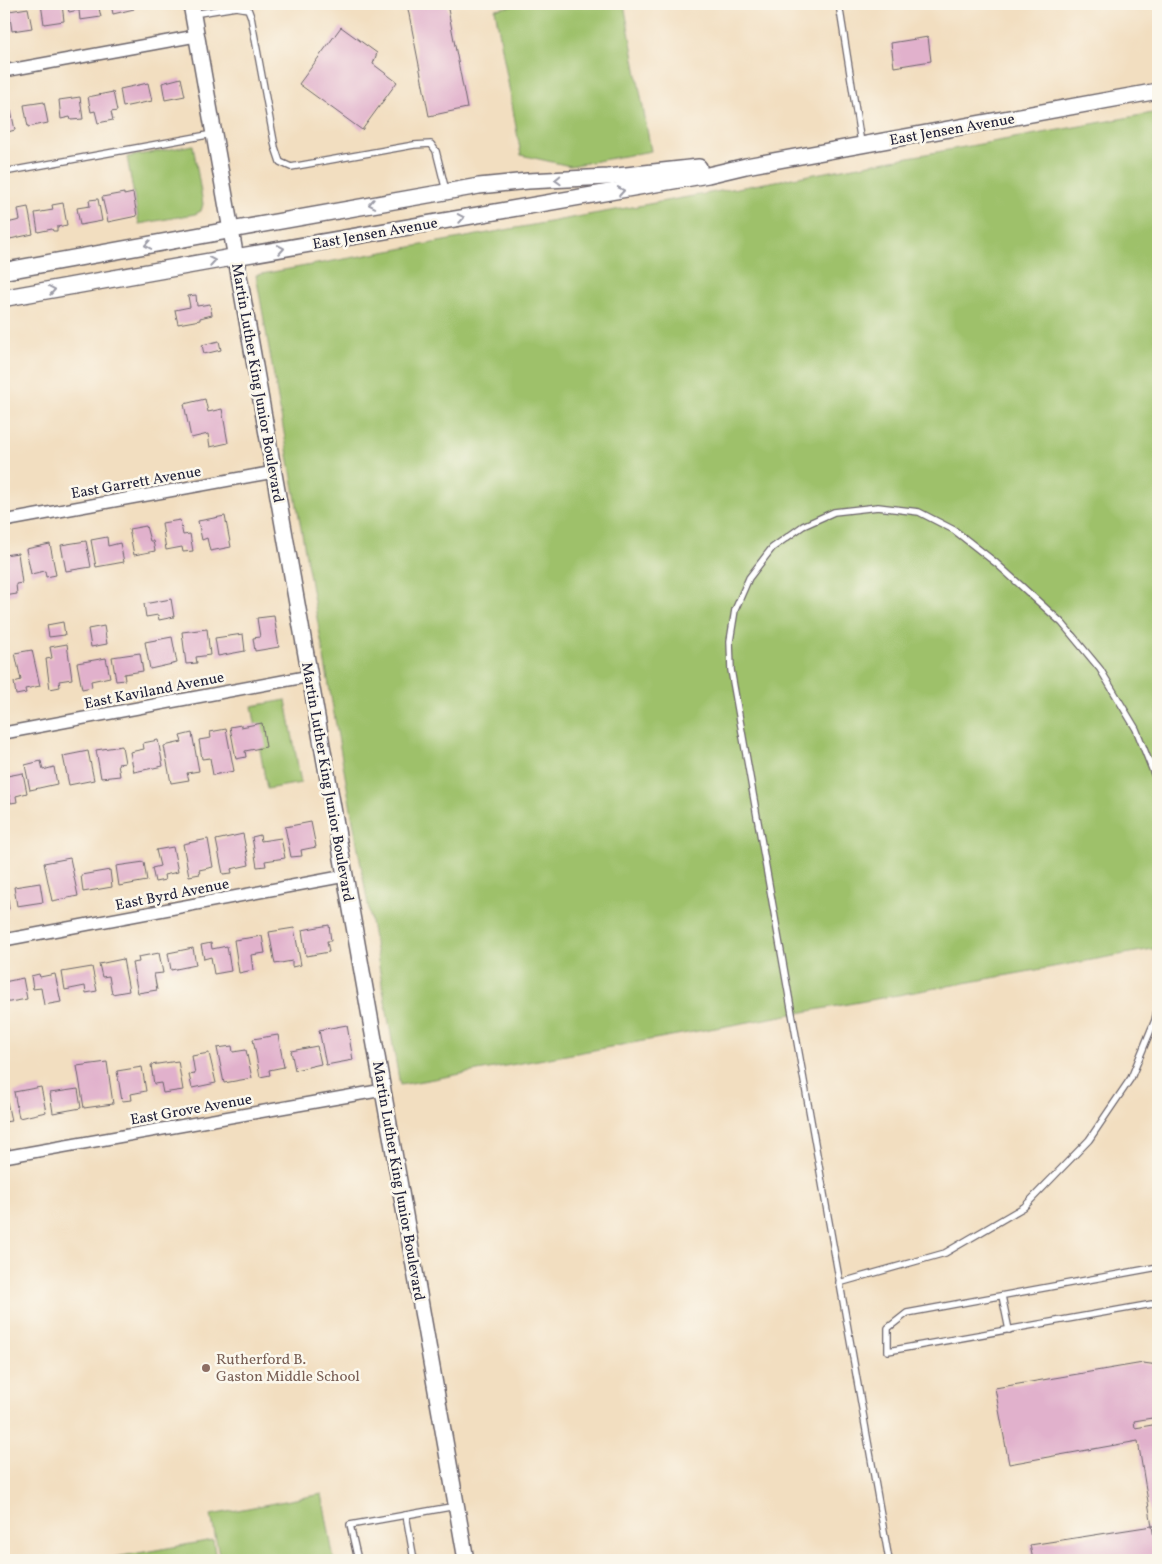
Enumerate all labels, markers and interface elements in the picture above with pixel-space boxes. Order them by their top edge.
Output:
street label: East Jensen Avenue [888,109,1016,152]
one-way arrow [553,175,561,185]
one-way arrow [617,186,625,196]
one-way arrow [368,199,377,209]
street label: East Jensen Avenue [311,213,439,256]
one-way arrow [456,214,465,224]
one-way arrow [144,239,153,249]
one-way arrow [277,245,285,255]
one-way arrow [207,257,216,267]
street label: Martin Luther King Junior Boulevard [225,262,288,505]
one-way arrow [47,285,56,295]
street label: East Garrett Avenue [70,462,203,505]
street label: Martin Luther King Junior Boulevard [295,661,358,904]
street label: East Kaviland Avenue [82,668,226,715]
street label: East Byrd Avenue [114,874,231,917]
street label: Martin Luther King Junior Boulevard [366,1060,429,1303]
street label: East Grove Avenue [129,1089,254,1132]
place label: Rutherford B. Gaston Middle School [216,1350,360,1388]
marker: Rutherford B. Gaston Middle School [200,1362,212,1374]

